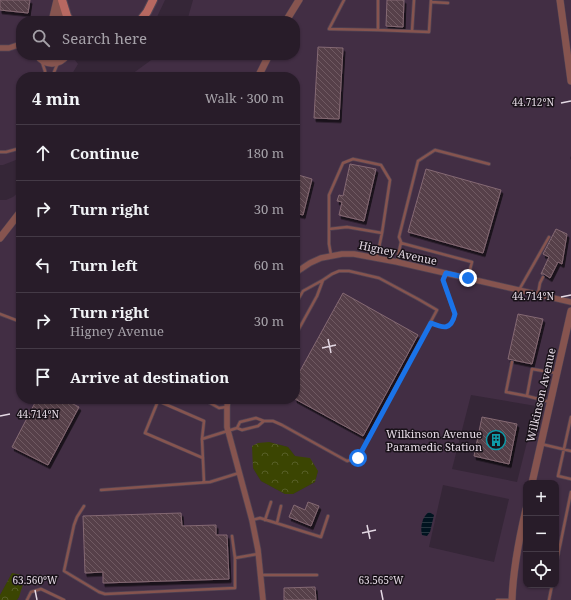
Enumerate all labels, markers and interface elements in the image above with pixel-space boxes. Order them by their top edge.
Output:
search box [16,16,300,60]
icon: search [30,27,52,49]
text: Search here [62,28,147,48]
text: 4 min [32,87,80,110]
text: Walk · 300 m [205,89,284,107]
text: 44.712°N [512,95,554,109]
icon: ahead [32,142,54,164]
text: Continue [70,143,139,163]
text: 180 m [247,144,284,162]
icon: right [32,198,54,220]
text: Turn right [70,199,149,219]
text: 30 m [254,200,284,218]
street label: Higney Avenue [358,237,439,268]
icon: left [32,254,54,276]
text: Turn left [70,255,138,275]
text: 60 m [254,256,284,274]
route end [459,269,477,287]
text: 44.714°N [512,289,554,303]
text: Turn right [70,302,149,322]
icon: right [32,310,54,332]
text: 30 m [254,312,284,330]
text: Higney Avenue [70,322,164,340]
street label: Wilkinson Avenue [522,346,559,443]
icon: arrive [32,366,54,388]
text: Arrive at destination [70,367,229,387]
text: 44.714°N [17,407,59,421]
place label: Wilkinson Avenue Paramedic Station [386,426,482,454]
building icon: Wilkinson Avenue Paramedic Station [485,429,507,451]
route start [349,449,367,467]
map controls [523,480,559,588]
button: + [523,480,559,516]
button: − [523,516,559,552]
button: locate [523,552,559,588]
text: 63.560°W [13,573,58,587]
text: 63.565°W [359,573,404,587]

